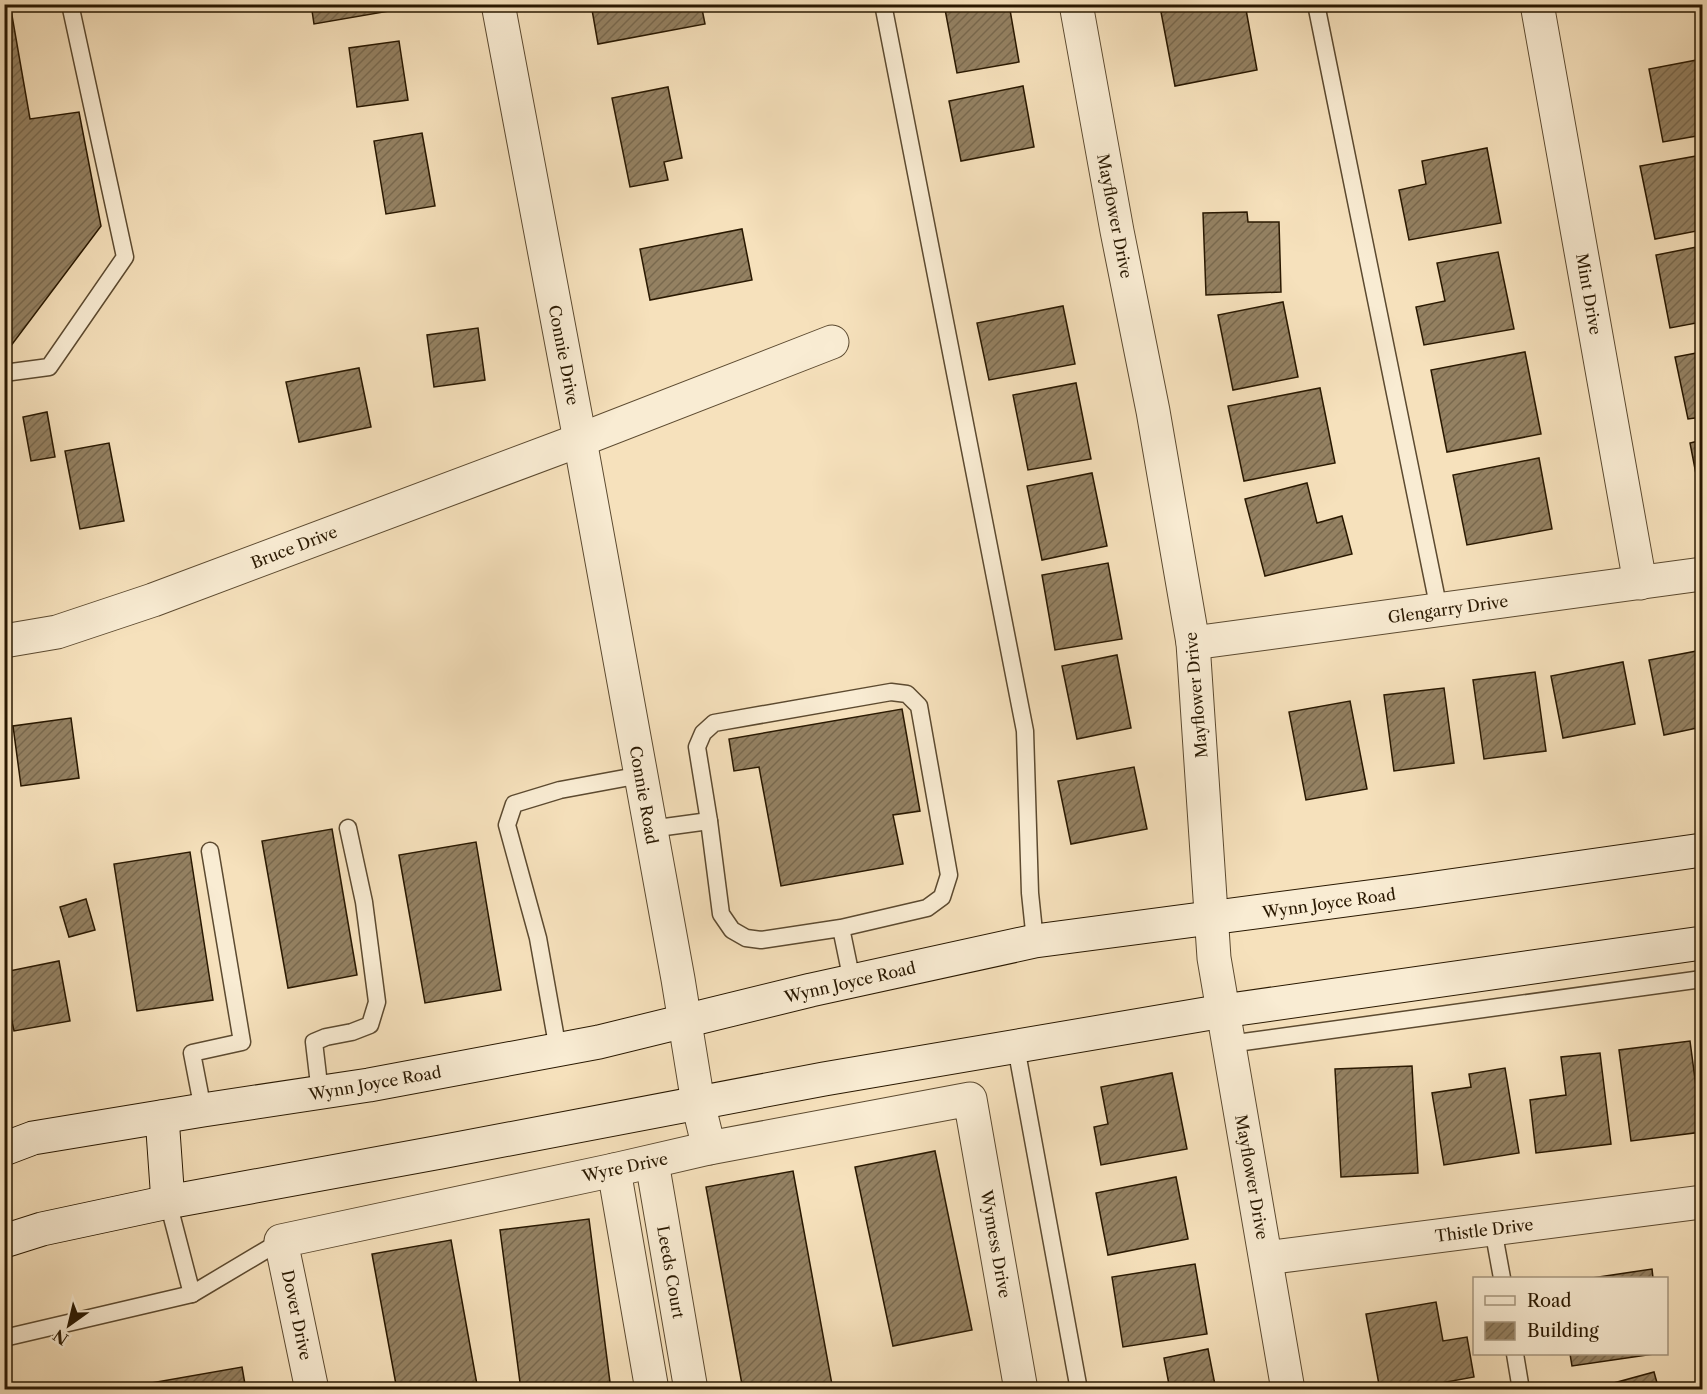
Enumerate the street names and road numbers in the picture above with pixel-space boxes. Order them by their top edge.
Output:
street label: Mayflower Drive [1093,152,1137,280]
street label: Mint Drive [1572,252,1606,336]
street label: Connie Drive [544,303,584,407]
street label: Bruce Drive [248,521,340,573]
street label: Glengarry Drive [1387,591,1509,627]
street label: Mayflower Drive [1181,631,1211,759]
street label: Connie Road [625,744,663,846]
street label: Wynn Joyce Road [1260,884,1397,922]
street label: Wynn Joyce Road [781,957,918,1007]
street label: Wynn Joyce Road [306,1061,443,1105]
street label: Mayflower Drive [1231,1113,1273,1241]
street label: Wyre Drive [579,1148,670,1186]
street label: Wymess Drive [976,1187,1015,1300]
street label: Thistle Drive [1434,1214,1534,1246]
street label: Leeds Court [653,1224,689,1320]
street label: Dover Drive [278,1268,316,1362]

